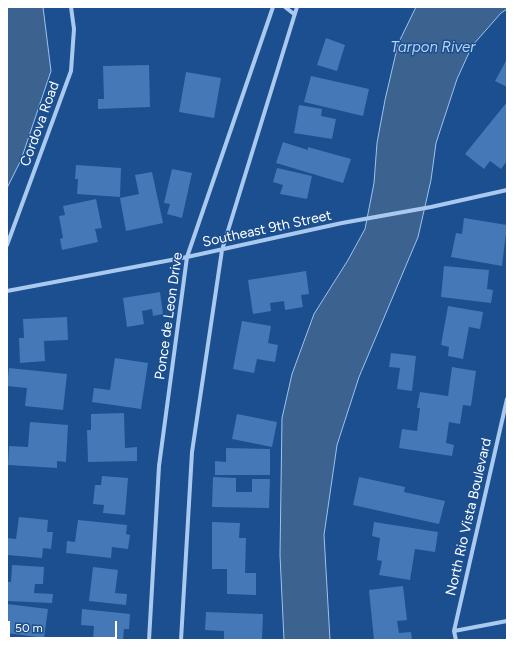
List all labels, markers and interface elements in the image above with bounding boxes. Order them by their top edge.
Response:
water label: Tarpon River [391,39,475,57]
street label: Cordova Road [17,79,63,169]
street label: Southeast 9th Street [201,207,333,251]
street label: Ponce de Leon Drive [152,251,186,381]
street label: North Rio Vista Boulevard [443,436,495,598]
scale bar [10,613,119,639]
text: 50 m [15,621,43,635]

